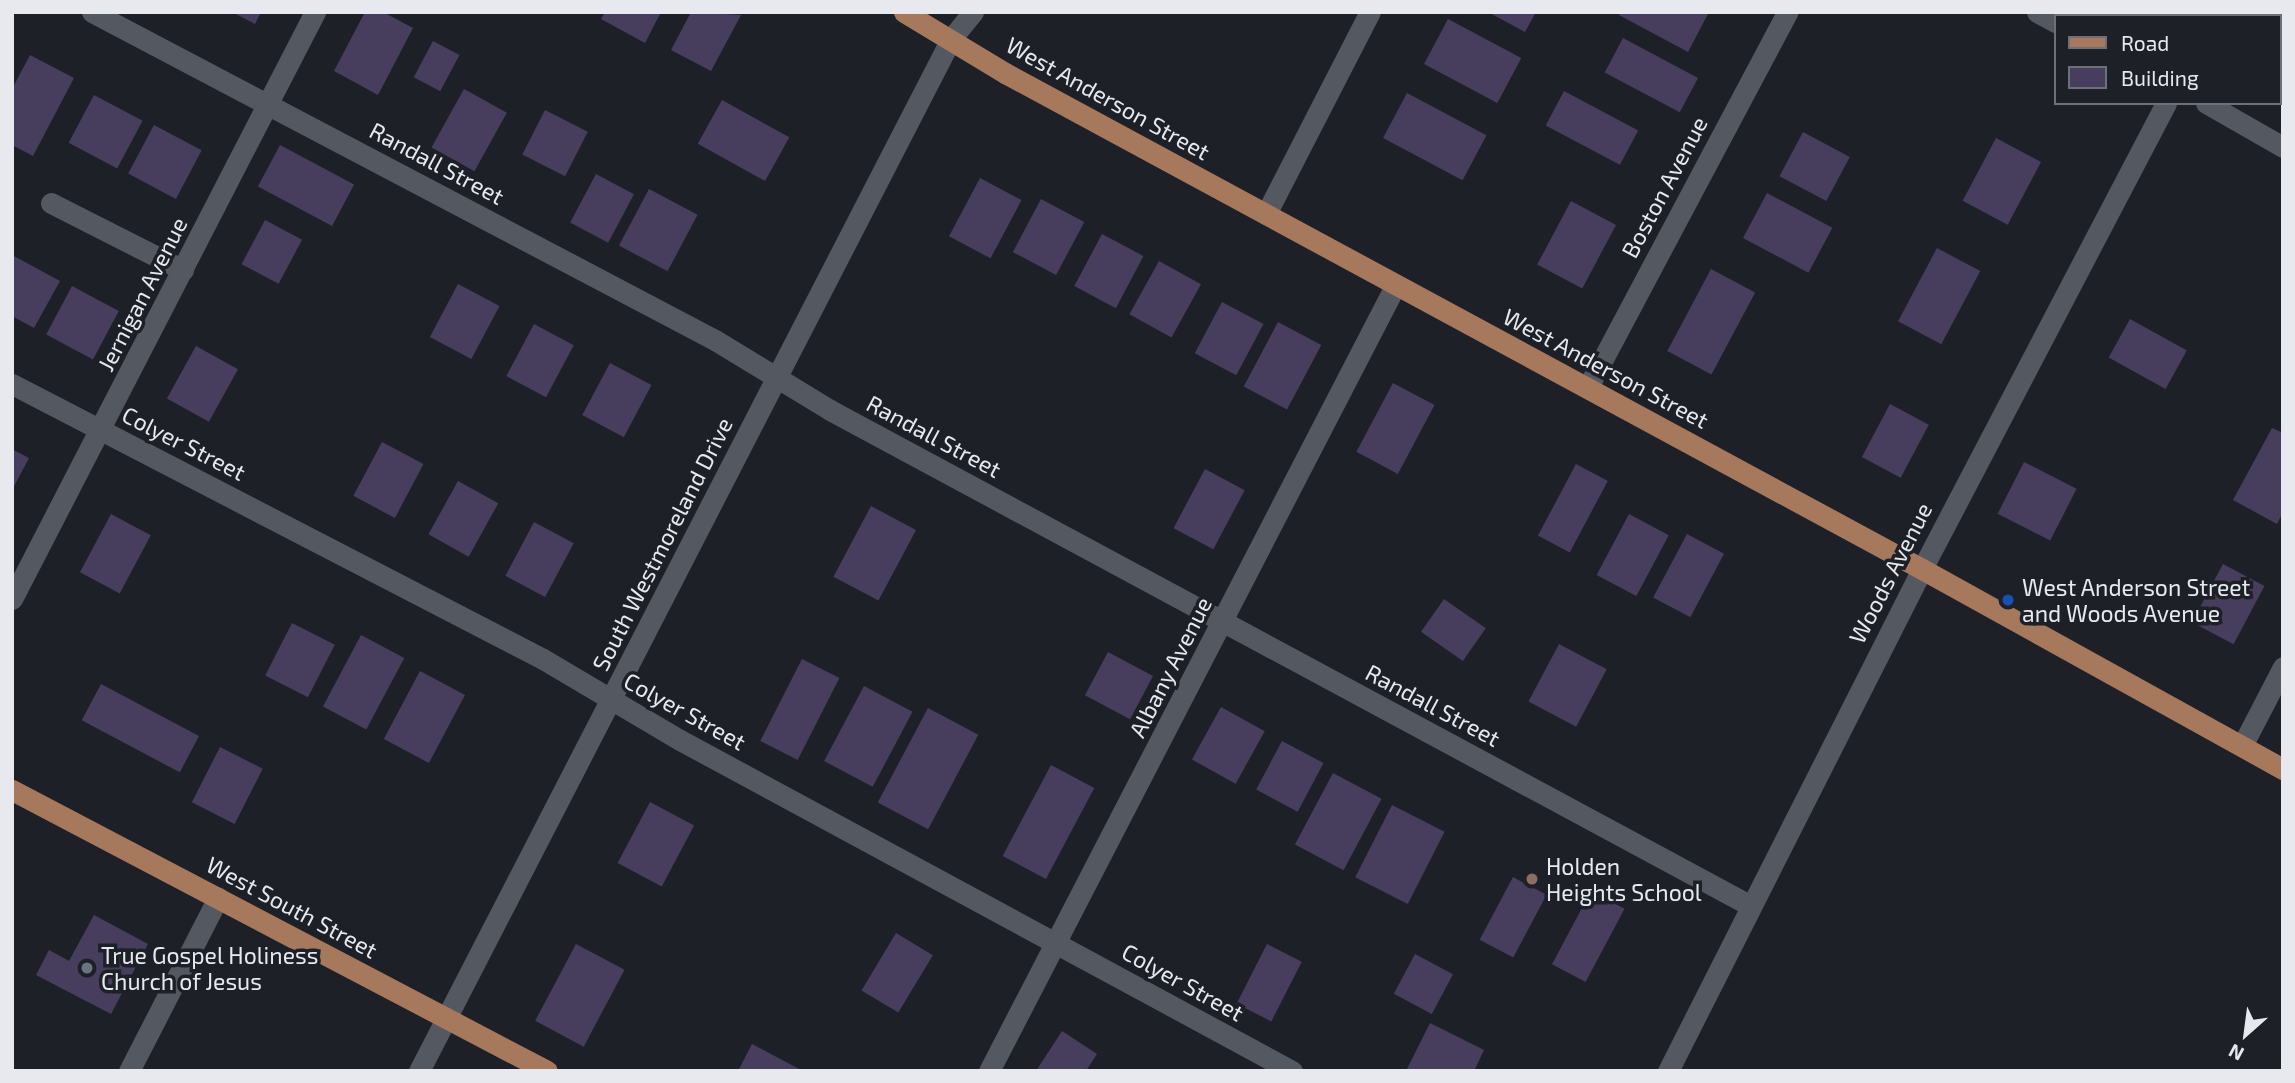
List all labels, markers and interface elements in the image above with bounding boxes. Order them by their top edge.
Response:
legend [2054,14,2281,105]
street label: West Anderson Street [1001,30,1215,166]
text: Road [2121,30,2169,55]
text: Building [2121,65,2199,90]
street label: Boston Avenue [1615,111,1713,263]
street label: Randall Street [365,116,509,210]
street label: Jernigan Avenue [91,212,193,376]
street label: West Anderson Street [1498,302,1714,434]
street label: Randall Street [862,389,1006,483]
street label: Colyer Street [118,400,250,486]
street label: South Westmoreland Drive [586,413,738,675]
street label: Woods Avenue [1843,498,1937,648]
place label: West Anderson Street and Woods Avenue [2022,573,2251,627]
street label: Albany Avenue [1123,592,1217,742]
marker: West Anderson Street and Woods Avenue [2000,592,2016,608]
street label: Randall Street [1361,658,1505,752]
street label: Colyer Street [619,666,751,756]
street label: West South Street [202,850,382,964]
place label: Holden Heights School [1546,852,1702,906]
marker: Holden Heights School [1524,871,1540,887]
street label: Colyer Street [1117,937,1249,1027]
place label: True Gospel Holiness Church of Jesus [101,941,319,995]
marker: True Gospel Holiness Church of Jesus [79,960,95,976]
north arrow [2211,999,2281,1069]
text: N [2224,1040,2247,1066]

